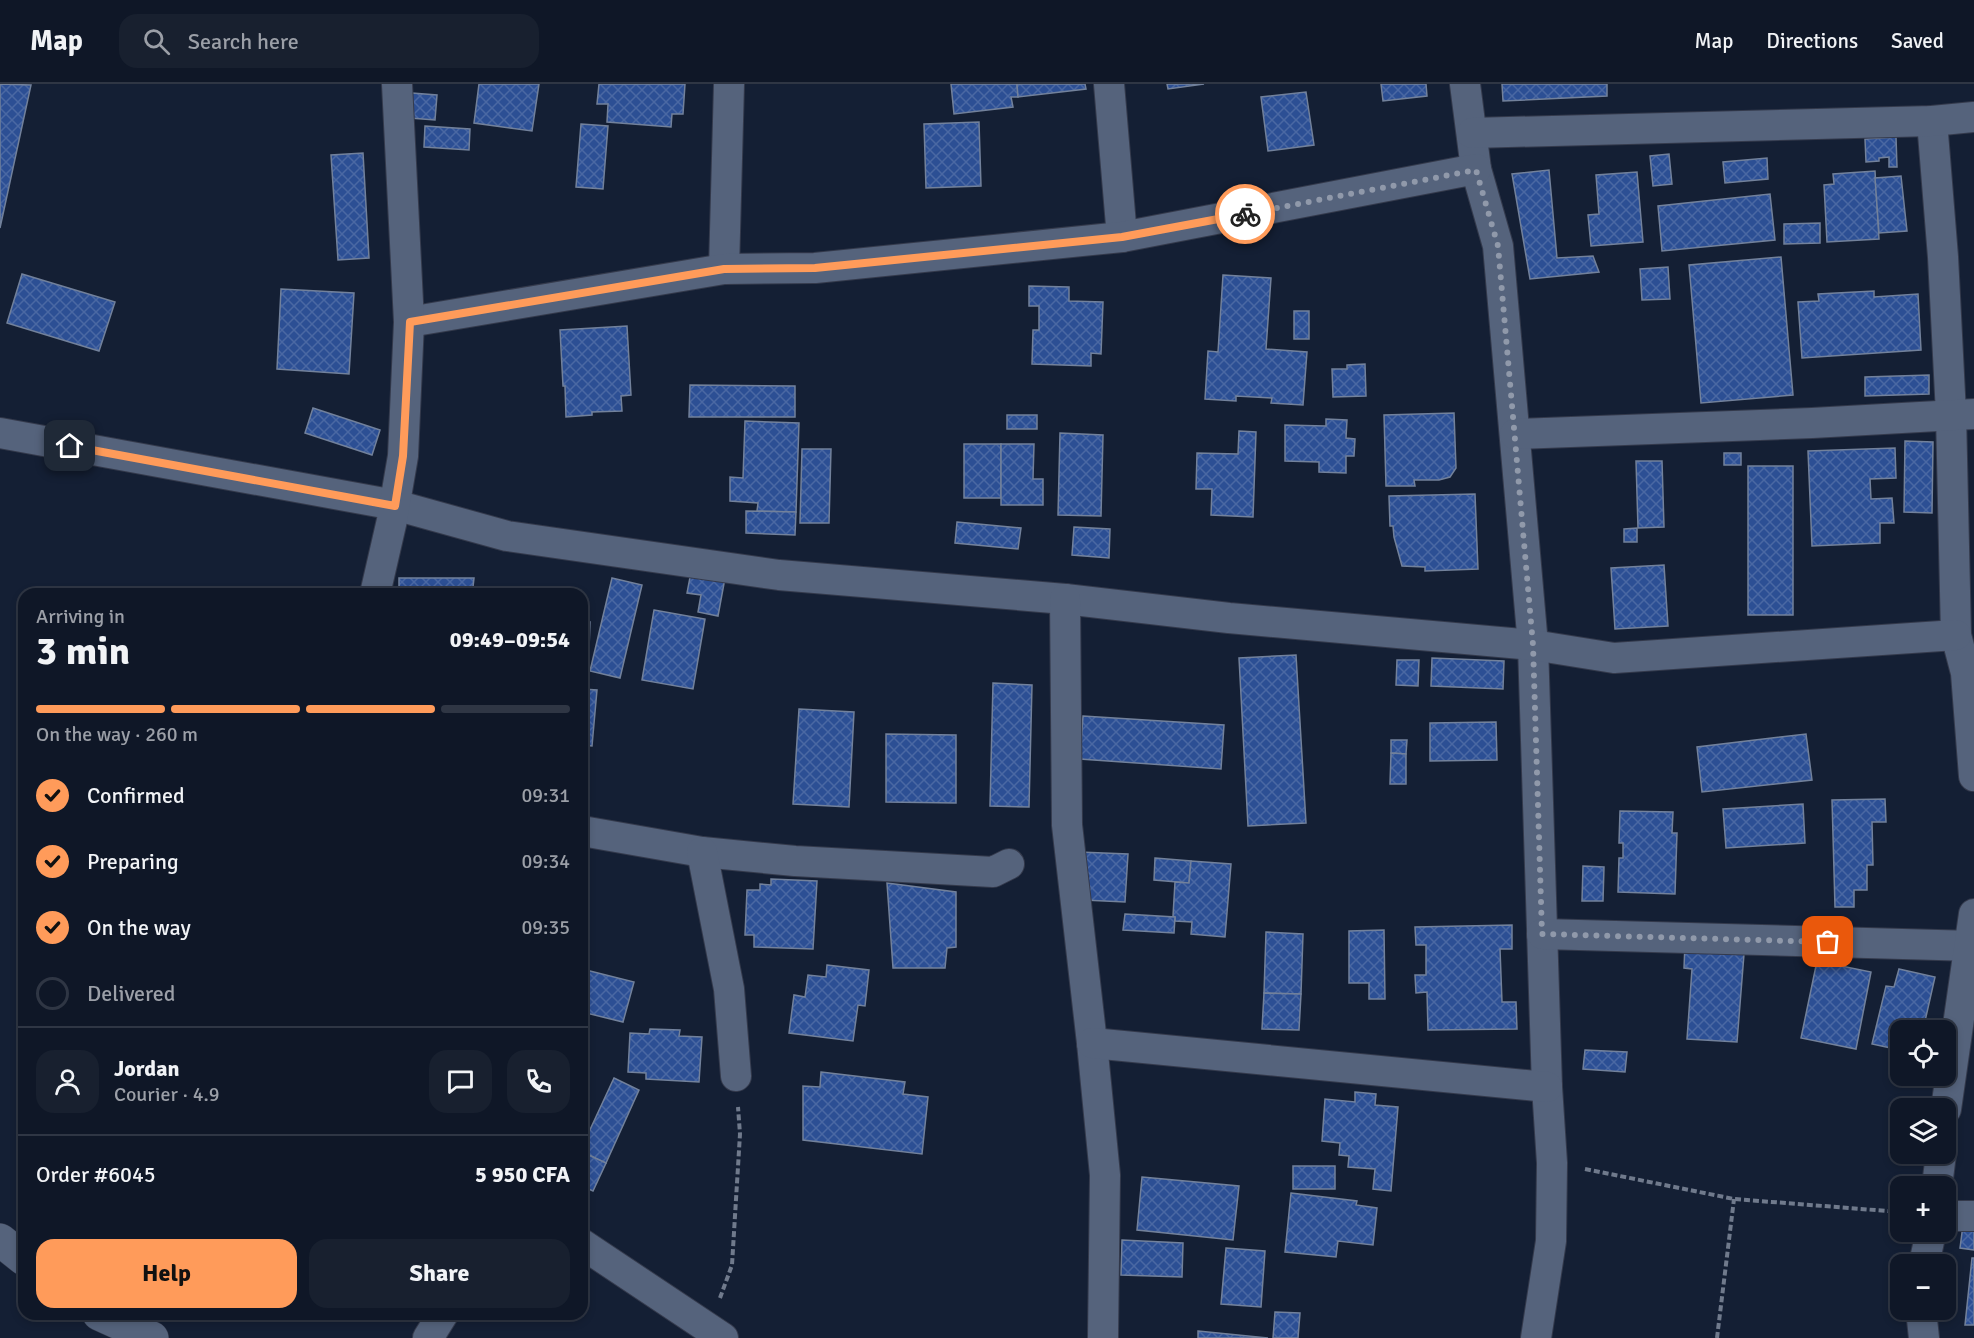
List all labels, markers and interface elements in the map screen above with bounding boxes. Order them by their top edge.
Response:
search box [119,14,539,68]
text: Map [30,24,83,58]
icon: search [140,25,173,58]
text: Search here [188,28,299,55]
text: Map [1695,28,1733,54]
text: Directions [1766,28,1858,54]
text: Saved [1891,28,1944,54]
courier [1215,184,1275,244]
icon: bike [1229,198,1262,231]
pin [44,420,95,471]
icon: home [53,429,86,462]
text: Arriving in [36,604,125,629]
text: 09:49–09:54 [450,626,570,653]
text: 3 min [36,627,130,675]
text: On the way · 260 m [36,722,198,747]
icon: check [36,779,69,812]
text: Confirmed [87,782,185,809]
text: 09:31 [521,783,570,808]
icon: check [36,845,69,878]
text: Preparing [87,848,179,875]
text: 09:34 [521,849,570,874]
icon: check [36,911,69,944]
text: On the way [87,914,191,941]
text: 09:35 [521,915,570,940]
pin [1802,916,1853,967]
icon: bag [1811,925,1844,958]
text: Delivered [87,980,175,1007]
map controls [1890,1020,1956,1320]
button: locate [1890,1020,1956,1086]
button: person [36,1050,99,1113]
button: chat [429,1050,492,1113]
button: phone [507,1050,570,1113]
text: Jordan [114,1055,180,1082]
text: Courier · 4.9 [114,1082,220,1107]
button: layers [1890,1098,1956,1164]
text: Order #6045 [36,1161,156,1188]
text: 5 950 CFA [475,1161,570,1188]
button: + [1890,1176,1956,1242]
button: Help [36,1239,297,1308]
button: Share [309,1239,570,1308]
button: − [1890,1254,1956,1320]

